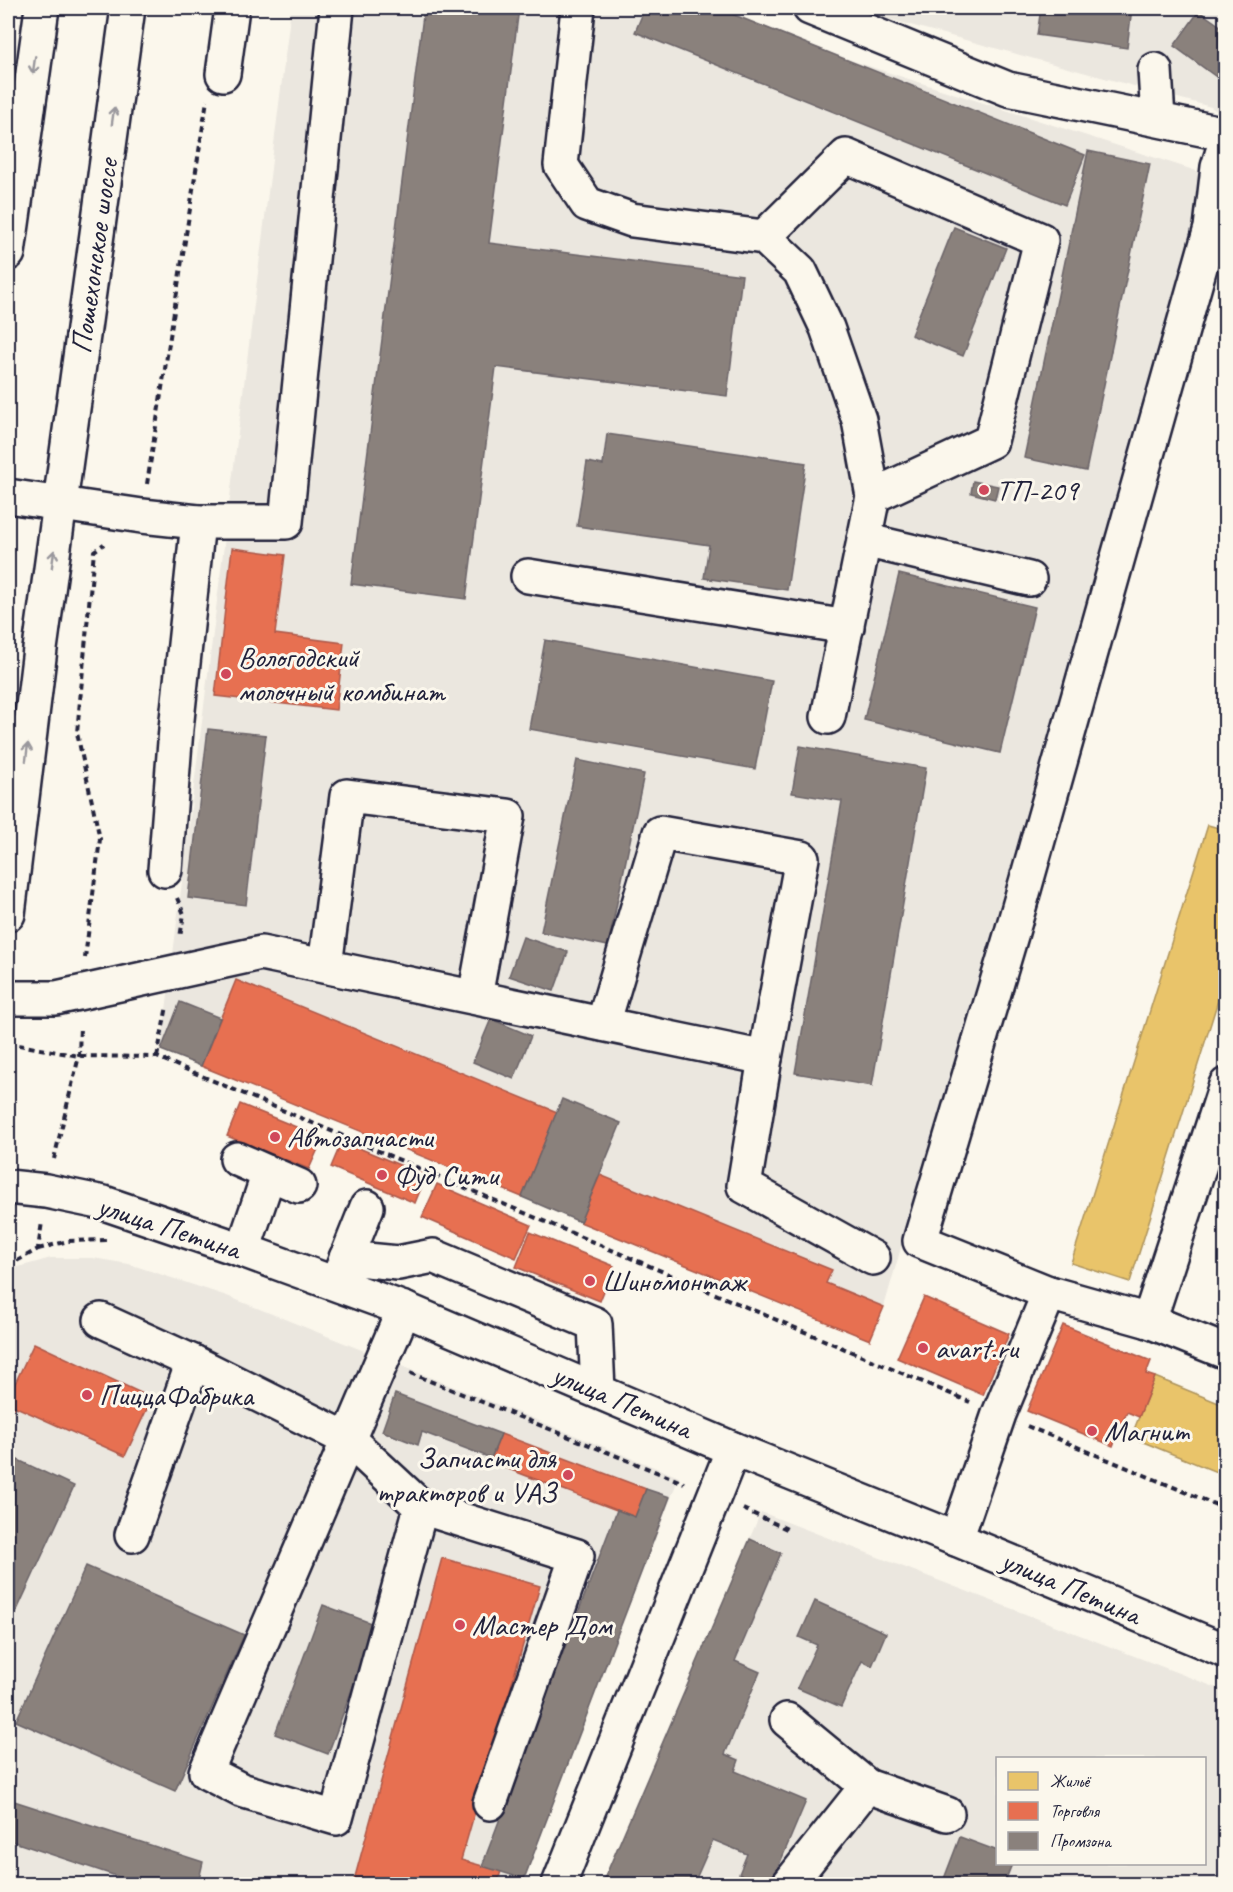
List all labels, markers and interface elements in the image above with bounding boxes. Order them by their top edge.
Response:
one-way arrow [28,55,39,75]
one-way arrow [108,106,119,126]
street label: Пошехонское шоссе [62,154,127,356]
place label: ТП-209 [996,471,1081,509]
marker: ТП-209 [977,483,991,497]
one-way arrow [47,549,58,569]
place label: Вологодский молочный комбинат [238,638,446,710]
marker: Вологодский молочный комбинат [219,667,233,681]
one-way arrow [22,743,33,762]
place label: Автозапчасти [287,1118,435,1156]
marker: Автозапчасти [268,1130,282,1144]
place label: Фуд Сити [394,1156,500,1194]
marker: Фуд Сити [375,1168,389,1182]
street label: улица Петина [91,1186,248,1269]
place label: Шиномонтаж [602,1262,748,1300]
marker: Шиномонтаж [583,1274,597,1288]
place label: avart.ru [935,1329,1020,1367]
marker: avart.ru [916,1341,930,1355]
street label: улица Петина [545,1354,700,1448]
place label: ПиццаФабрика [99,1376,255,1414]
marker: ПиццаФабрика [80,1388,94,1402]
place label: Магнит [1104,1412,1190,1450]
marker: Магнит [1085,1424,1099,1438]
place label: Запчасти для тракторов и УАЗ [377,1439,559,1511]
marker: Запчасти для тракторов и УАЗ [561,1468,575,1482]
street label: улица Петина [994,1540,1149,1634]
place label: Мастер Дом [472,1606,613,1644]
marker: Мастер Дом [453,1618,467,1632]
legend [996,1757,1206,1865]
text: Жильё [1050,1770,1092,1792]
text: Торговля [1050,1800,1101,1822]
text: Промзона [1050,1830,1112,1852]

